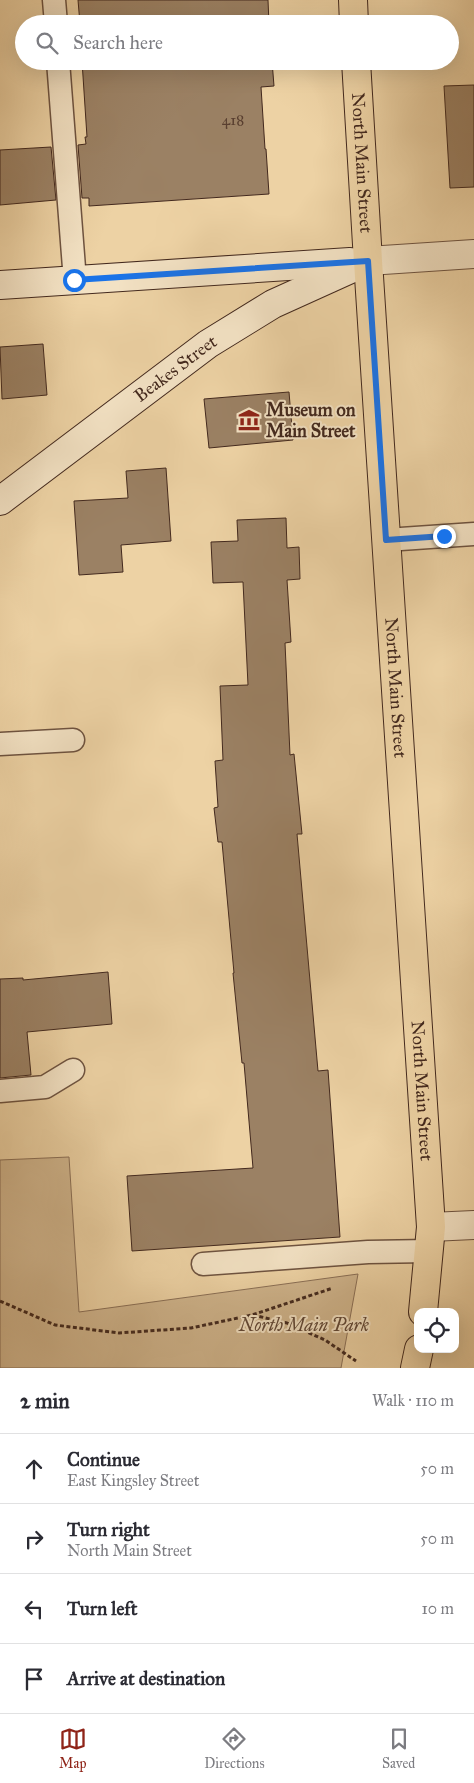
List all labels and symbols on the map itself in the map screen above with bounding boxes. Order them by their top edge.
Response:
street label: North Main Street [347,92,377,234]
house number: 418 [222,111,244,129]
route start [63,269,86,292]
street label: Beakes Street [130,330,221,407]
place label: Museum on Main Street [266,399,356,442]
museum icon: Museum on Main Street [236,407,262,433]
route end [433,525,456,548]
street label: North Main Street [380,617,411,759]
street label: North Main Street [407,1020,438,1162]
park label: North Main Park [238,1314,369,1336]

